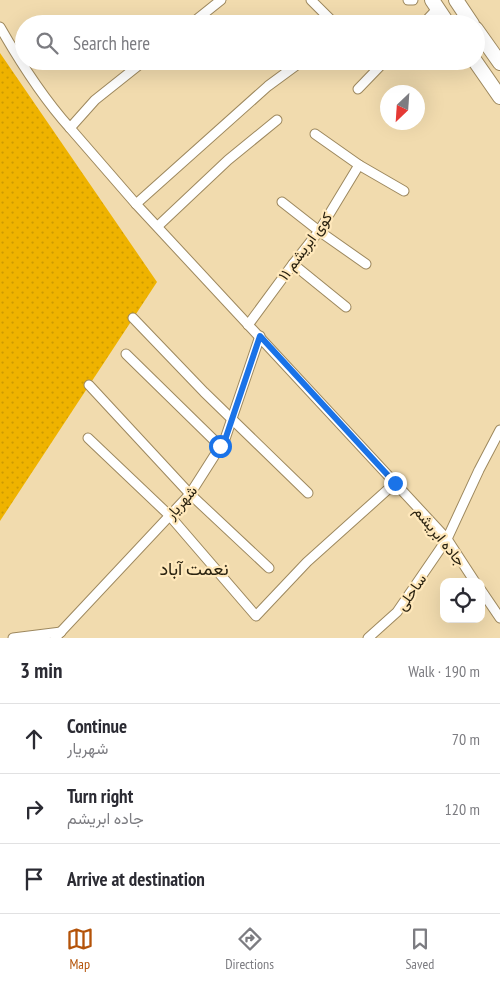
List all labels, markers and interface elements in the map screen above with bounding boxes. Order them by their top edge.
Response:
search box [15,15,485,70]
icon: search [33,29,61,57]
text: Search here [73,31,150,55]
north arrow [380,85,425,130]
street label: کوی ابریشم ۱۱ [274,208,337,284]
route start [209,435,232,458]
route end [384,472,407,495]
street label: شهریار [160,481,201,524]
street label: جاده ابریشم [409,502,470,571]
district label: نعمت آباد [159,557,229,580]
street label: ساحلی [392,570,431,615]
map controls [440,578,485,623]
button: locate [440,578,485,623]
text: 3 min [20,657,62,684]
text: Walk · 190 m [408,661,480,681]
text: Continue [67,714,127,738]
icon: ahead [20,725,48,753]
text: 70 m [452,729,480,749]
text: شهریار [67,738,108,758]
text: Turn right [67,784,133,808]
icon: right [20,795,48,823]
text: 120 m [445,799,480,819]
text: جاده ابریشم [67,808,144,828]
icon: arrive [20,865,48,893]
text: Arrive at destination [67,867,205,891]
tab: Map [66,925,94,973]
tab: Directions [225,925,274,973]
tab: Saved [405,925,434,973]

